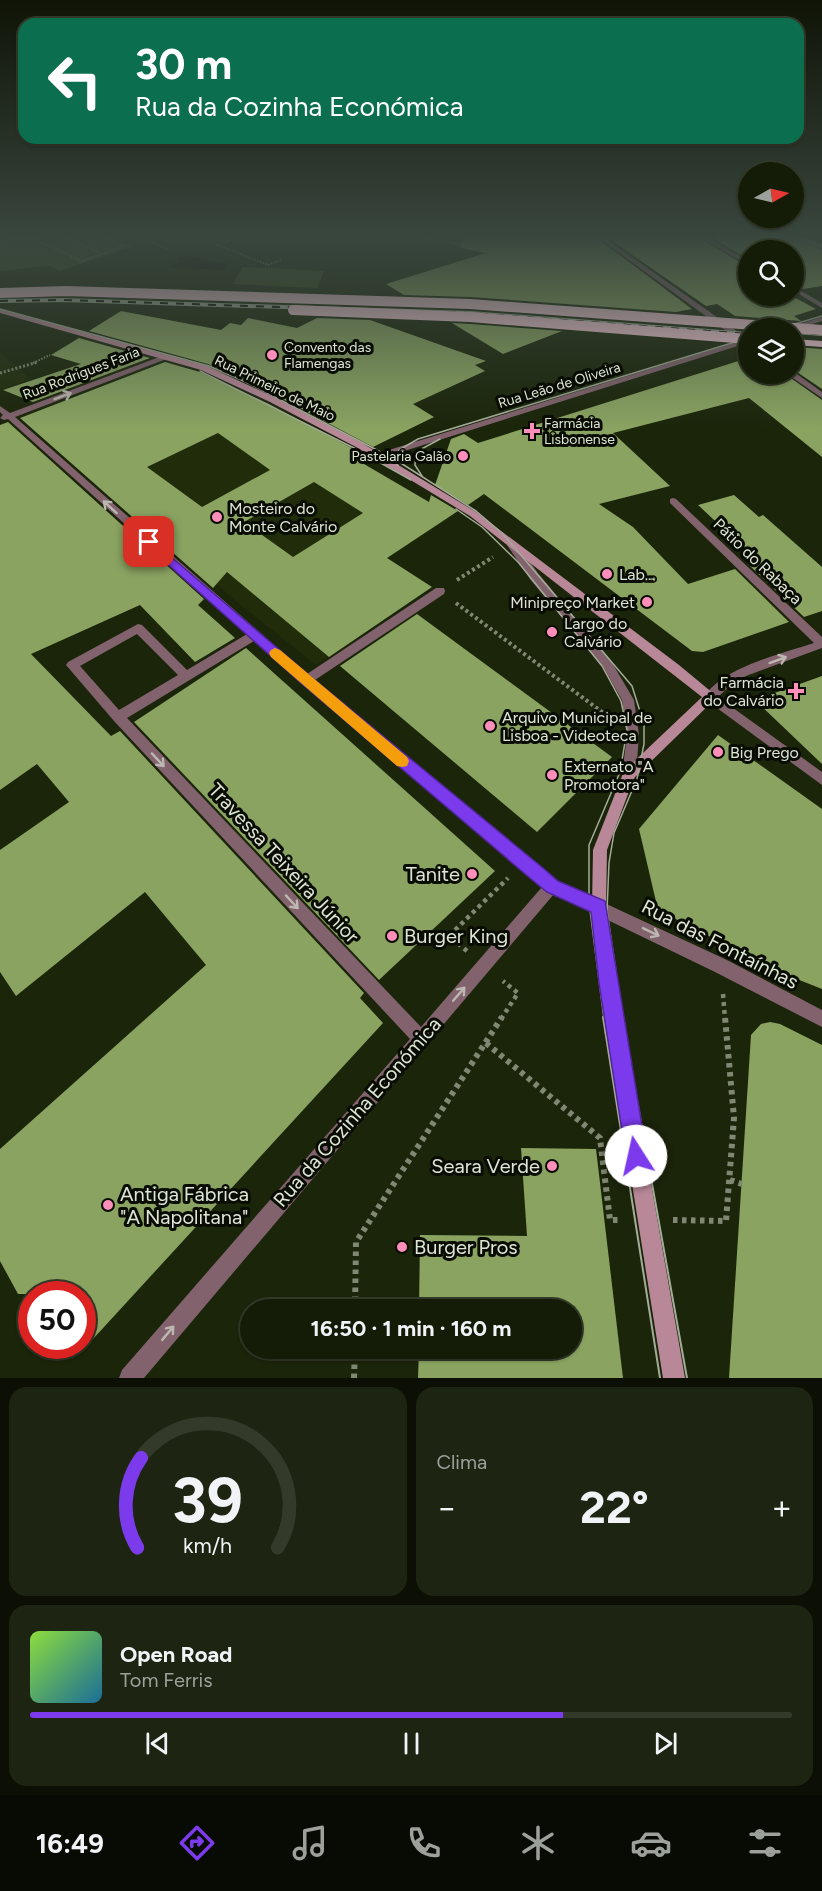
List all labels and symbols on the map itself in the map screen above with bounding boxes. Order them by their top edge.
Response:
north arrow [738,162,804,228]
place label: Convento das Flamengas [284,339,371,372]
street label: Rua Rodrigues Faria [20,343,142,404]
marker: Convento das Flamengas [265,348,279,362]
street label: Rua Primeiro de Maio [212,352,338,425]
street label: Rua Leão de Oliveira [496,359,622,412]
one-way arrow [53,390,72,401]
place label: Farmácia Lisbonense [544,415,615,448]
marker: Farmácia Lisbonense [525,424,539,438]
place label: Pastelaria Galão [352,448,451,465]
marker: Pastelaria Galão [456,449,470,463]
place label: Mosteiro do Monte Calvário [229,499,337,536]
one-way arrow [102,500,117,514]
marker: Mosteiro do Monte Calvário [210,510,224,524]
street label: Pátio do Rabaça [710,514,806,608]
pin [123,516,174,567]
place label: Lab... [619,565,655,584]
marker: Lab... [600,567,614,581]
place label: Minipreço Market [510,593,635,612]
marker: Minipreço Market [640,595,654,609]
place label: Largo do Calvário [564,614,627,651]
marker: Largo do Calvário [545,625,559,639]
one-way arrow [768,653,787,664]
place label: Farmácia do Calvário [703,673,784,710]
marker: Farmácia do Calvário [789,684,803,698]
place label: Arquivo Municipal de Lisboa - Videoteca [502,708,652,745]
marker: Arquivo Municipal de Lisboa - Videoteca [483,719,497,733]
place label: Big Prego [730,743,799,762]
marker: Big Prego [711,745,725,759]
one-way arrow [151,752,165,767]
place label: Externato "A Promotora" [564,757,654,794]
marker: Externato "A Promotora" [545,768,559,782]
street label: Travessa Teixeira Júnior [204,778,364,948]
place label: Tanite [406,862,460,886]
marker: Tanite [465,867,479,881]
one-way arrow [285,894,299,909]
street label: Rua das Fontaínhas [638,894,802,994]
place label: Burger King [404,924,508,948]
one-way arrow [642,927,660,939]
marker: Burger King [385,929,399,943]
one-way arrow [452,986,465,1002]
street label: Rua da Cozinha Económica [268,1012,446,1212]
position arrow [604,1124,668,1188]
place label: Seara Verde [431,1154,540,1178]
marker: Seara Verde [545,1159,559,1173]
place label: Antiga Fábrica "A Napolitana" [120,1182,249,1229]
marker: Antiga Fábrica "A Napolitana" [101,1198,115,1212]
place label: Burger Pros [414,1235,518,1259]
marker: Burger Pros [395,1240,409,1254]
speed limit sign: 50 [18,1281,96,1359]
one-way arrow [161,1326,175,1341]

